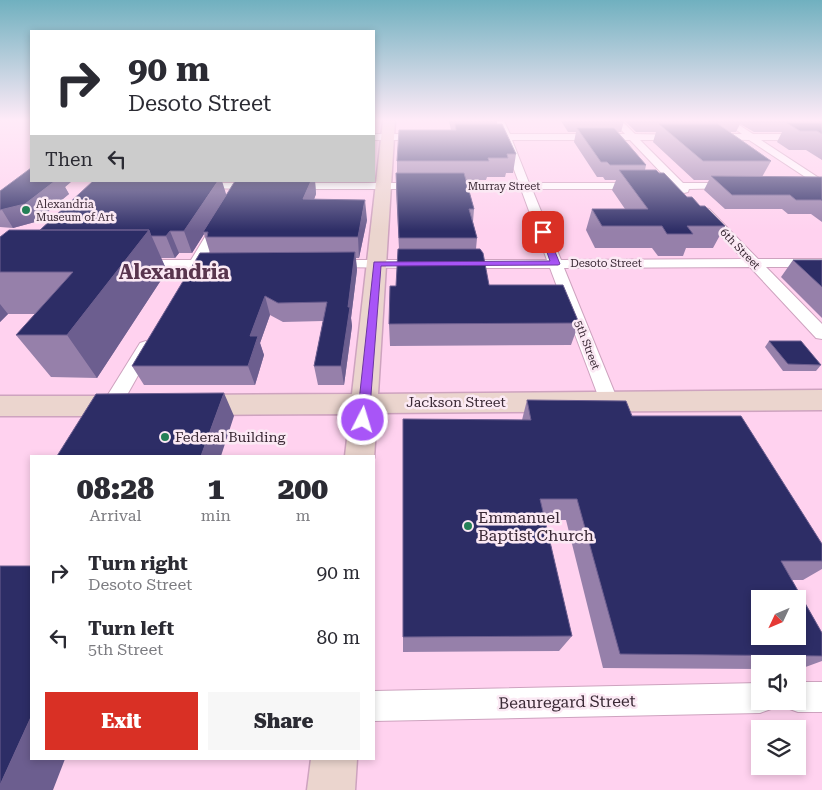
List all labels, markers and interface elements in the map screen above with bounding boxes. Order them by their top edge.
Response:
text: 90 m [128,49,210,90]
icon: right [45,50,110,115]
text: Desoto Street [128,91,271,116]
icon: left [103,145,131,173]
text: Then [45,148,93,171]
street label: Murray Street [468,180,540,193]
place label: Alexandria Museum of Art [36,198,114,224]
marker: Alexandria Museum of Art [20,204,32,216]
pin [522,211,564,253]
icon: arrive [529,218,557,246]
street label: 6th Street [717,226,763,272]
street label: Desoto Street [570,257,642,270]
district label: Alexandria [119,260,229,284]
street label: 5th Street [572,319,602,371]
position arrow [336,393,388,445]
street label: Jackson Street [406,394,506,410]
place label: Federal Building [175,429,285,445]
marker: Federal Building [159,431,171,443]
text: 08:28 [77,471,154,506]
text: 1 [207,471,224,506]
text: 200 [278,471,328,506]
text: Arrival [89,506,141,525]
text: min [201,506,231,525]
text: m [296,506,310,525]
place label: Emmanuel Baptist Church [478,508,594,545]
marker: Emmanuel Baptist Church [462,520,474,532]
text: Turn right [88,552,188,575]
icon: right [45,559,73,587]
text: 90 m [317,561,360,584]
text: Desoto Street [88,575,192,594]
north arrow [751,590,806,645]
map controls [751,590,806,775]
text: Turn left [88,617,174,640]
icon: left [45,624,73,652]
text: 80 m [317,626,360,649]
text: 5th Street [88,640,163,659]
button: sound [751,655,806,710]
street label: Beauregard Street [498,691,636,713]
button: Exit [45,692,198,750]
button: Share [208,692,360,750]
button: layers [751,720,806,775]

